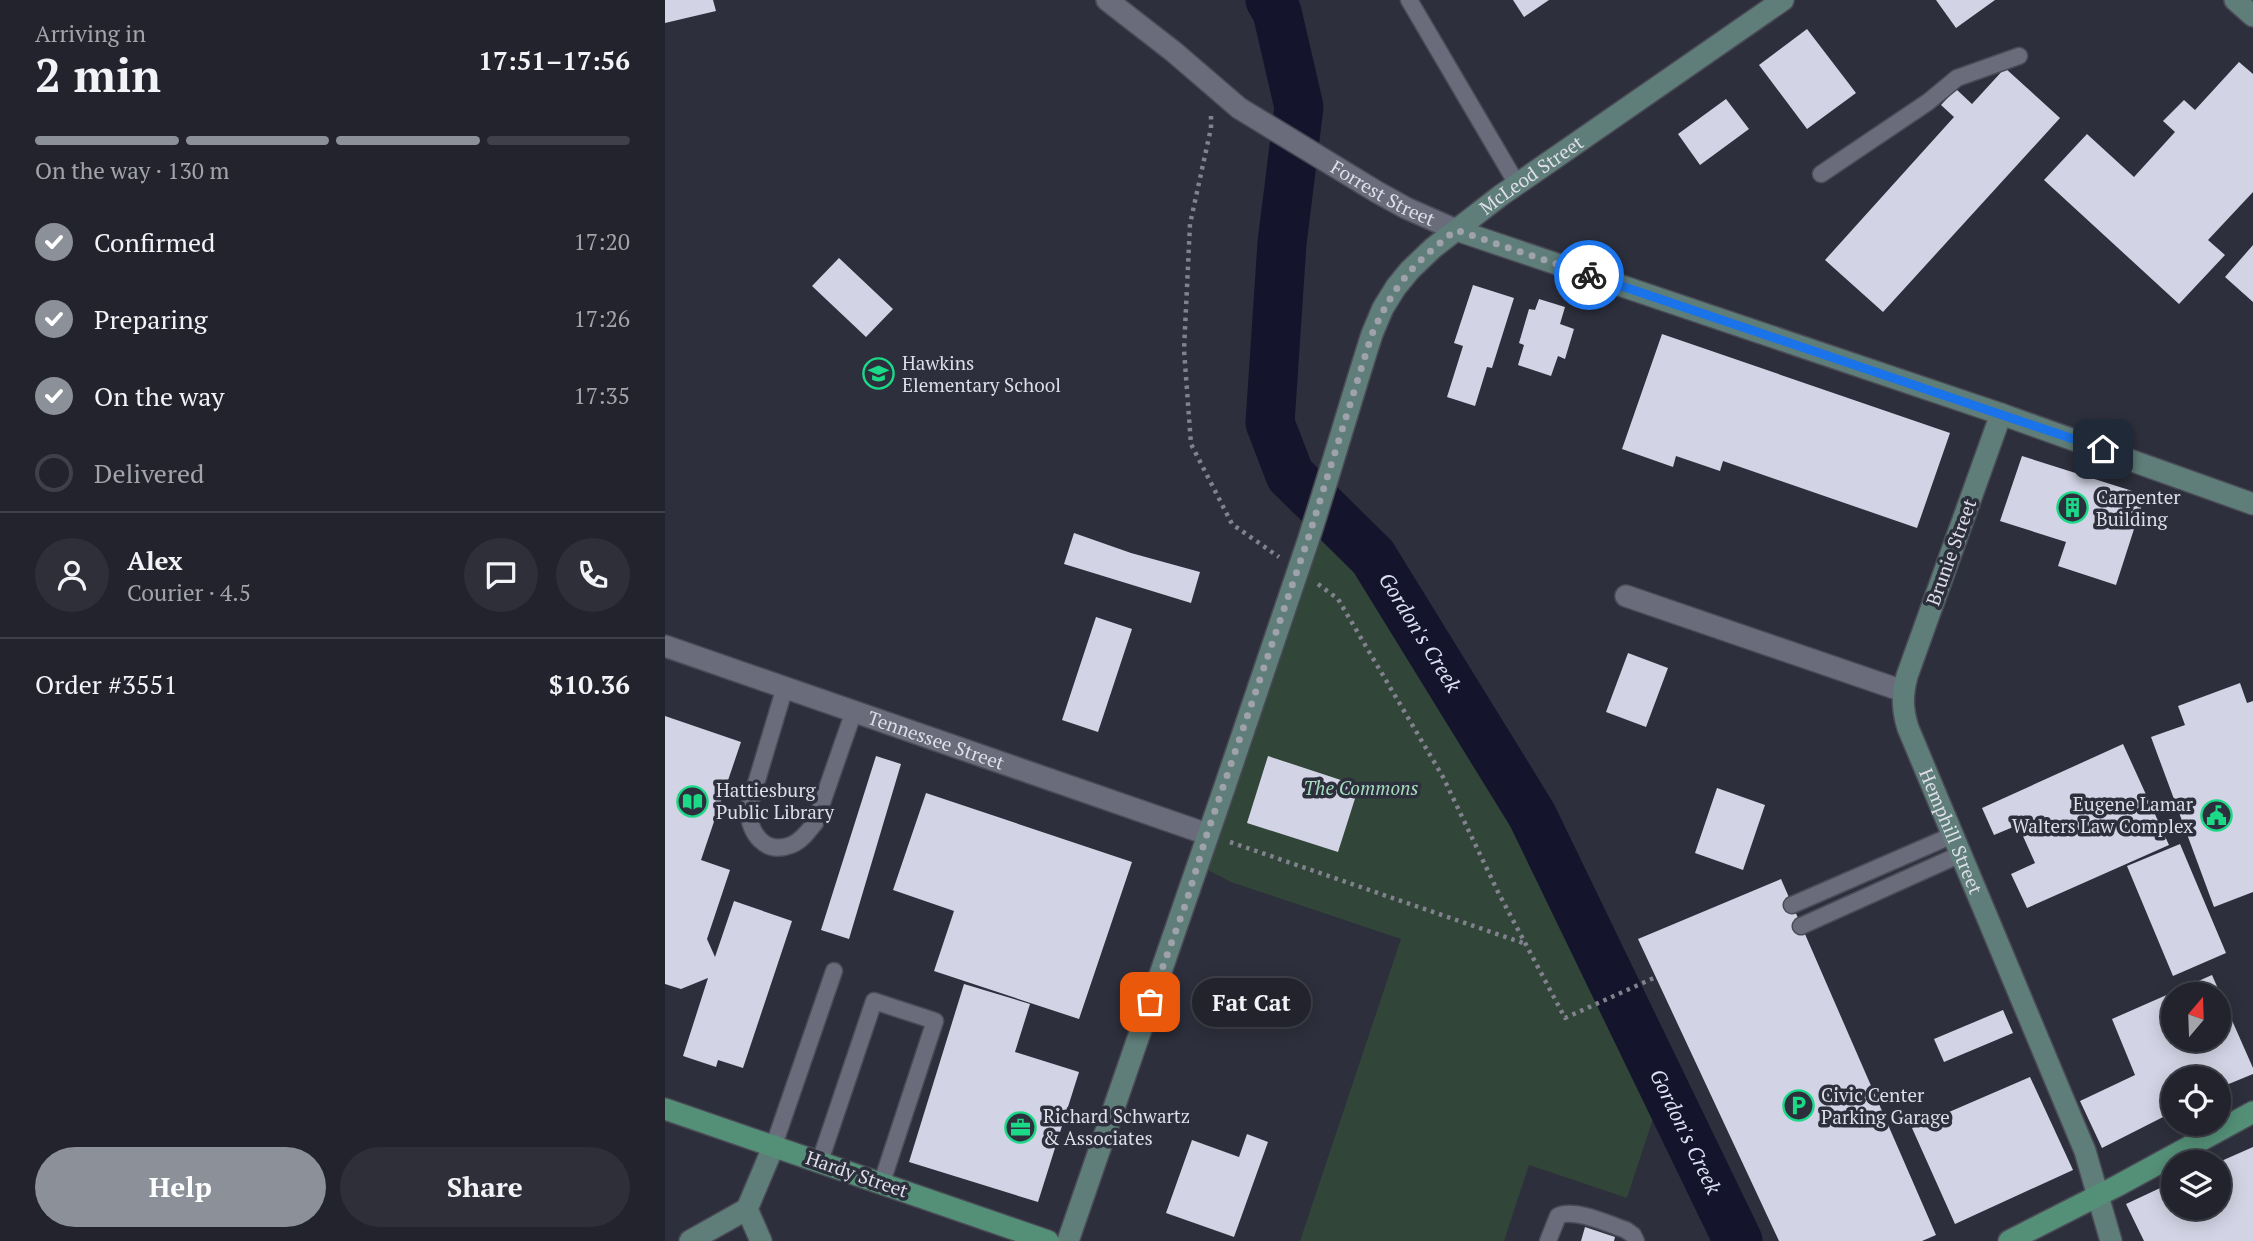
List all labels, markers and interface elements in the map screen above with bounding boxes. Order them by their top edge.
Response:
text: Arriving in [35,18,146,49]
text: 17:51–17:56 [478,43,630,77]
text: 2 min [35,44,161,105]
street label: McLeod Street [1474,129,1588,220]
street label: Forrest Street [1326,154,1439,231]
text: On the way · 130 m [35,155,229,186]
icon: check [35,223,73,261]
text: Confirmed [94,225,215,259]
text: 17:20 [573,226,630,257]
courier [1554,240,1624,310]
icon: bike [1570,256,1608,294]
icon: check [35,300,73,338]
text: Preparing [94,302,207,336]
text: 17:26 [573,303,630,334]
place label: Hawkins Elementary School [902,350,1061,397]
school or university icon: Hawkins Elementary School [862,357,896,391]
icon: check [35,377,73,415]
text: On the way [94,379,225,413]
text: 17:35 [573,380,630,411]
pin [2073,419,2133,479]
icon: home [2084,430,2122,468]
text: Delivered [94,456,204,490]
place label: Carpenter Building [2096,484,2181,531]
building icon: Carpenter Building [2056,491,2090,525]
street label: Brunie Street [1920,495,1981,609]
button: person [35,538,109,612]
button: chat [464,538,538,612]
button: phone [556,538,630,612]
text: Alex [127,543,183,577]
water label: Gordon's Creek [1373,567,1468,698]
text: Courier · 4.5 [127,577,251,608]
text: Order #3551 [35,667,177,701]
text: $10.36 [549,667,630,701]
street label: Tennessee Street [865,704,1008,775]
street label: Hemphill Street [1914,764,1989,898]
park label: The Commons [1303,775,1419,800]
place label: Hattiesburg Public Library [716,777,834,824]
library icon: Hattiesburg Public Library [676,784,710,818]
place label: Eugene Lamar Walters Law Complex [2012,791,2194,838]
public building icon: Eugene Lamar Walters Law Complex [2199,798,2233,832]
pin [1120,972,1180,1032]
callout: Fat Cat [1192,978,1311,1026]
north arrow [2161,982,2231,1052]
map controls [2161,982,2231,1220]
icon: bag [1131,983,1169,1021]
text: Fat Cat [1212,987,1291,1018]
water label: Gordon's Creek [1644,1064,1729,1199]
button: locate [2161,1066,2231,1136]
place label: Civic Center Parking Garage [1821,1082,1950,1129]
parking icon: Civic Center Parking Garage [1781,1089,1815,1123]
place label: Richard Schwartz & Associates [1043,1103,1190,1150]
office icon: Richard Schwartz & Associates [1003,1110,1037,1144]
street label: Hardy Street [803,1144,911,1203]
button: Help [35,1147,326,1227]
button: Share [340,1147,630,1227]
button: layers [2161,1150,2231,1220]

